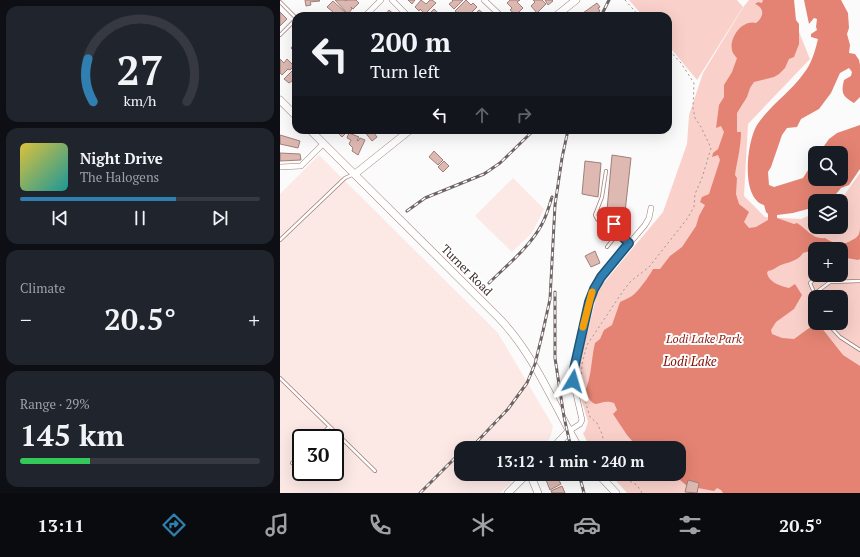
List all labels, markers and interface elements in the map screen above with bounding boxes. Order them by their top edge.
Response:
text: 200 m [370,23,451,60]
icon: left [304,28,356,80]
text: 27 [116,42,164,97]
text: Turn left [370,59,440,83]
text: km/h [124,90,157,109]
icon: left [429,104,451,126]
icon: ahead [471,104,493,126]
icon: right [513,104,535,126]
map controls [808,146,848,330]
button: search [808,146,848,186]
text: Night Drive [80,148,163,168]
text: The Halogens [80,168,159,186]
button: layers [808,194,848,234]
icon: previous [49,207,71,229]
icon: pause [129,207,151,229]
icon: next [209,207,231,229]
pin [597,207,631,241]
icon: arrive [603,213,625,235]
street label: Turner Road [438,241,496,299]
button: + [808,242,848,282]
text: Climate [20,279,65,297]
button: − [808,290,848,330]
text: 20.5° [104,299,176,339]
text: − [20,305,32,334]
text: + [248,305,260,334]
park label: Lodi Lake Park [665,331,742,346]
water label: Lodi Lake [662,352,717,370]
position arrow [552,360,594,402]
text: Range · 29% [20,395,90,413]
text: 145 km [20,415,124,455]
speed limit sign: 30 [292,429,344,481]
text: 13:12 · 1 min · 240 m [496,451,644,471]
icon: directions [160,511,188,539]
icon: music [263,511,291,539]
icon: phone [366,511,394,539]
icon: climate [469,511,497,539]
icon: car [573,511,601,539]
icon: filters [676,511,704,539]
text: 13:11 [38,513,84,537]
text: 20.5° [779,513,822,537]

